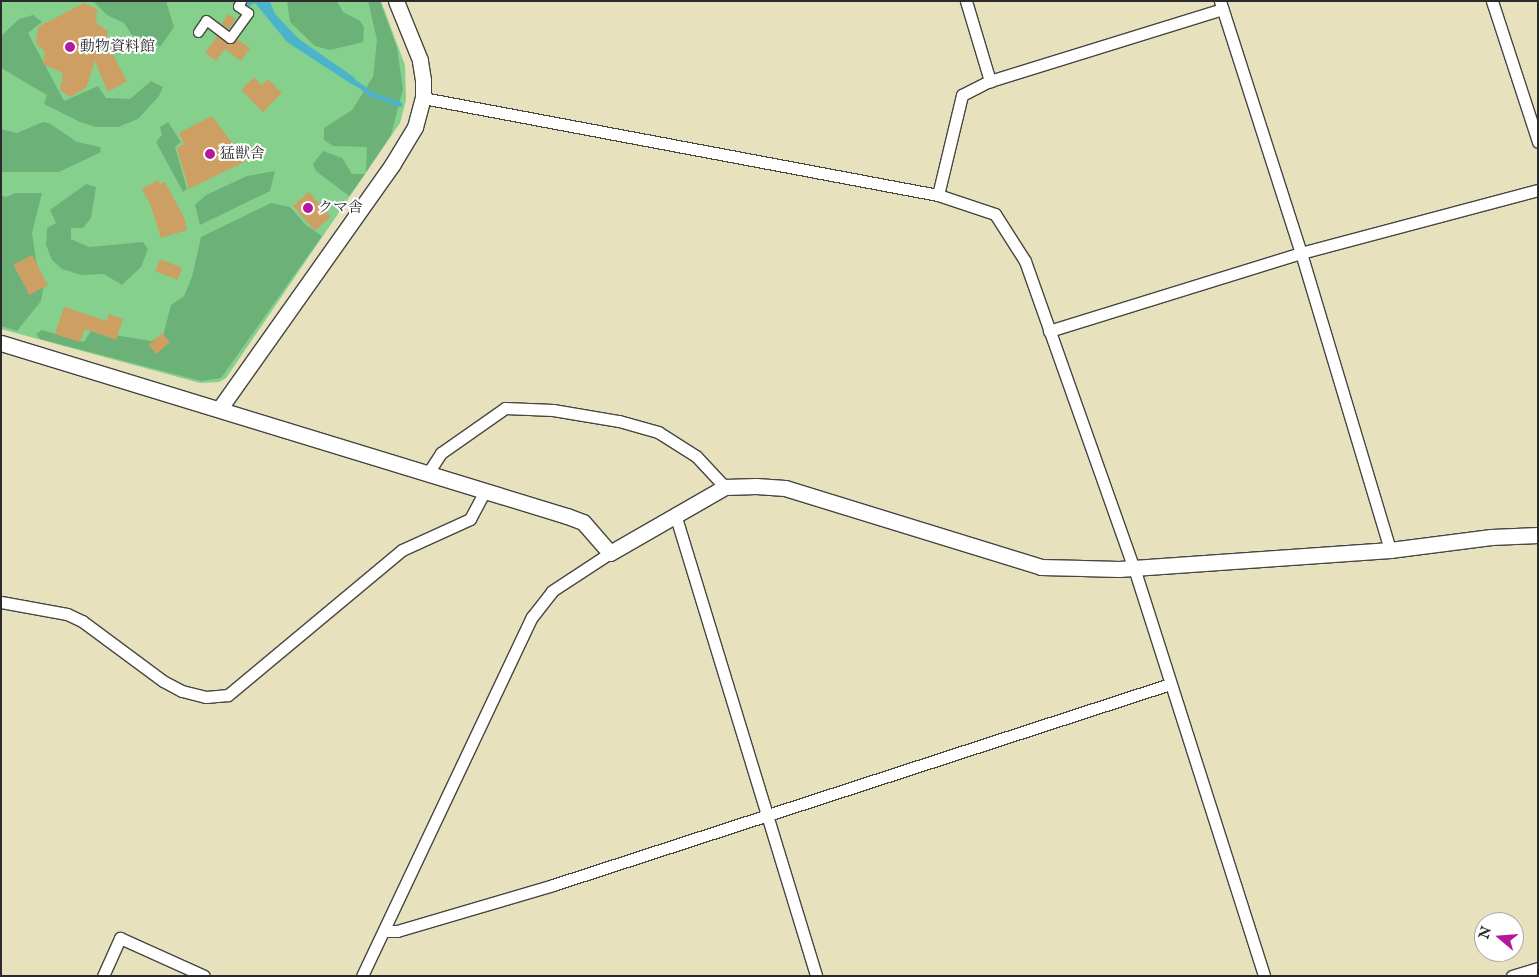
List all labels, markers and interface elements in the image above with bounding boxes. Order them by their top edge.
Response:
place label: 動物資料館 [80,38,155,56]
marker: 動物資料館 [64,41,76,53]
place label: 猛獣舎 [220,145,265,163]
marker: 猛獣舎 [204,148,216,160]
place label: クマ舎 [318,199,363,217]
marker: クマ舎 [302,202,314,214]
north arrow [1474,912,1524,962]
text: N [1475,924,1496,941]

